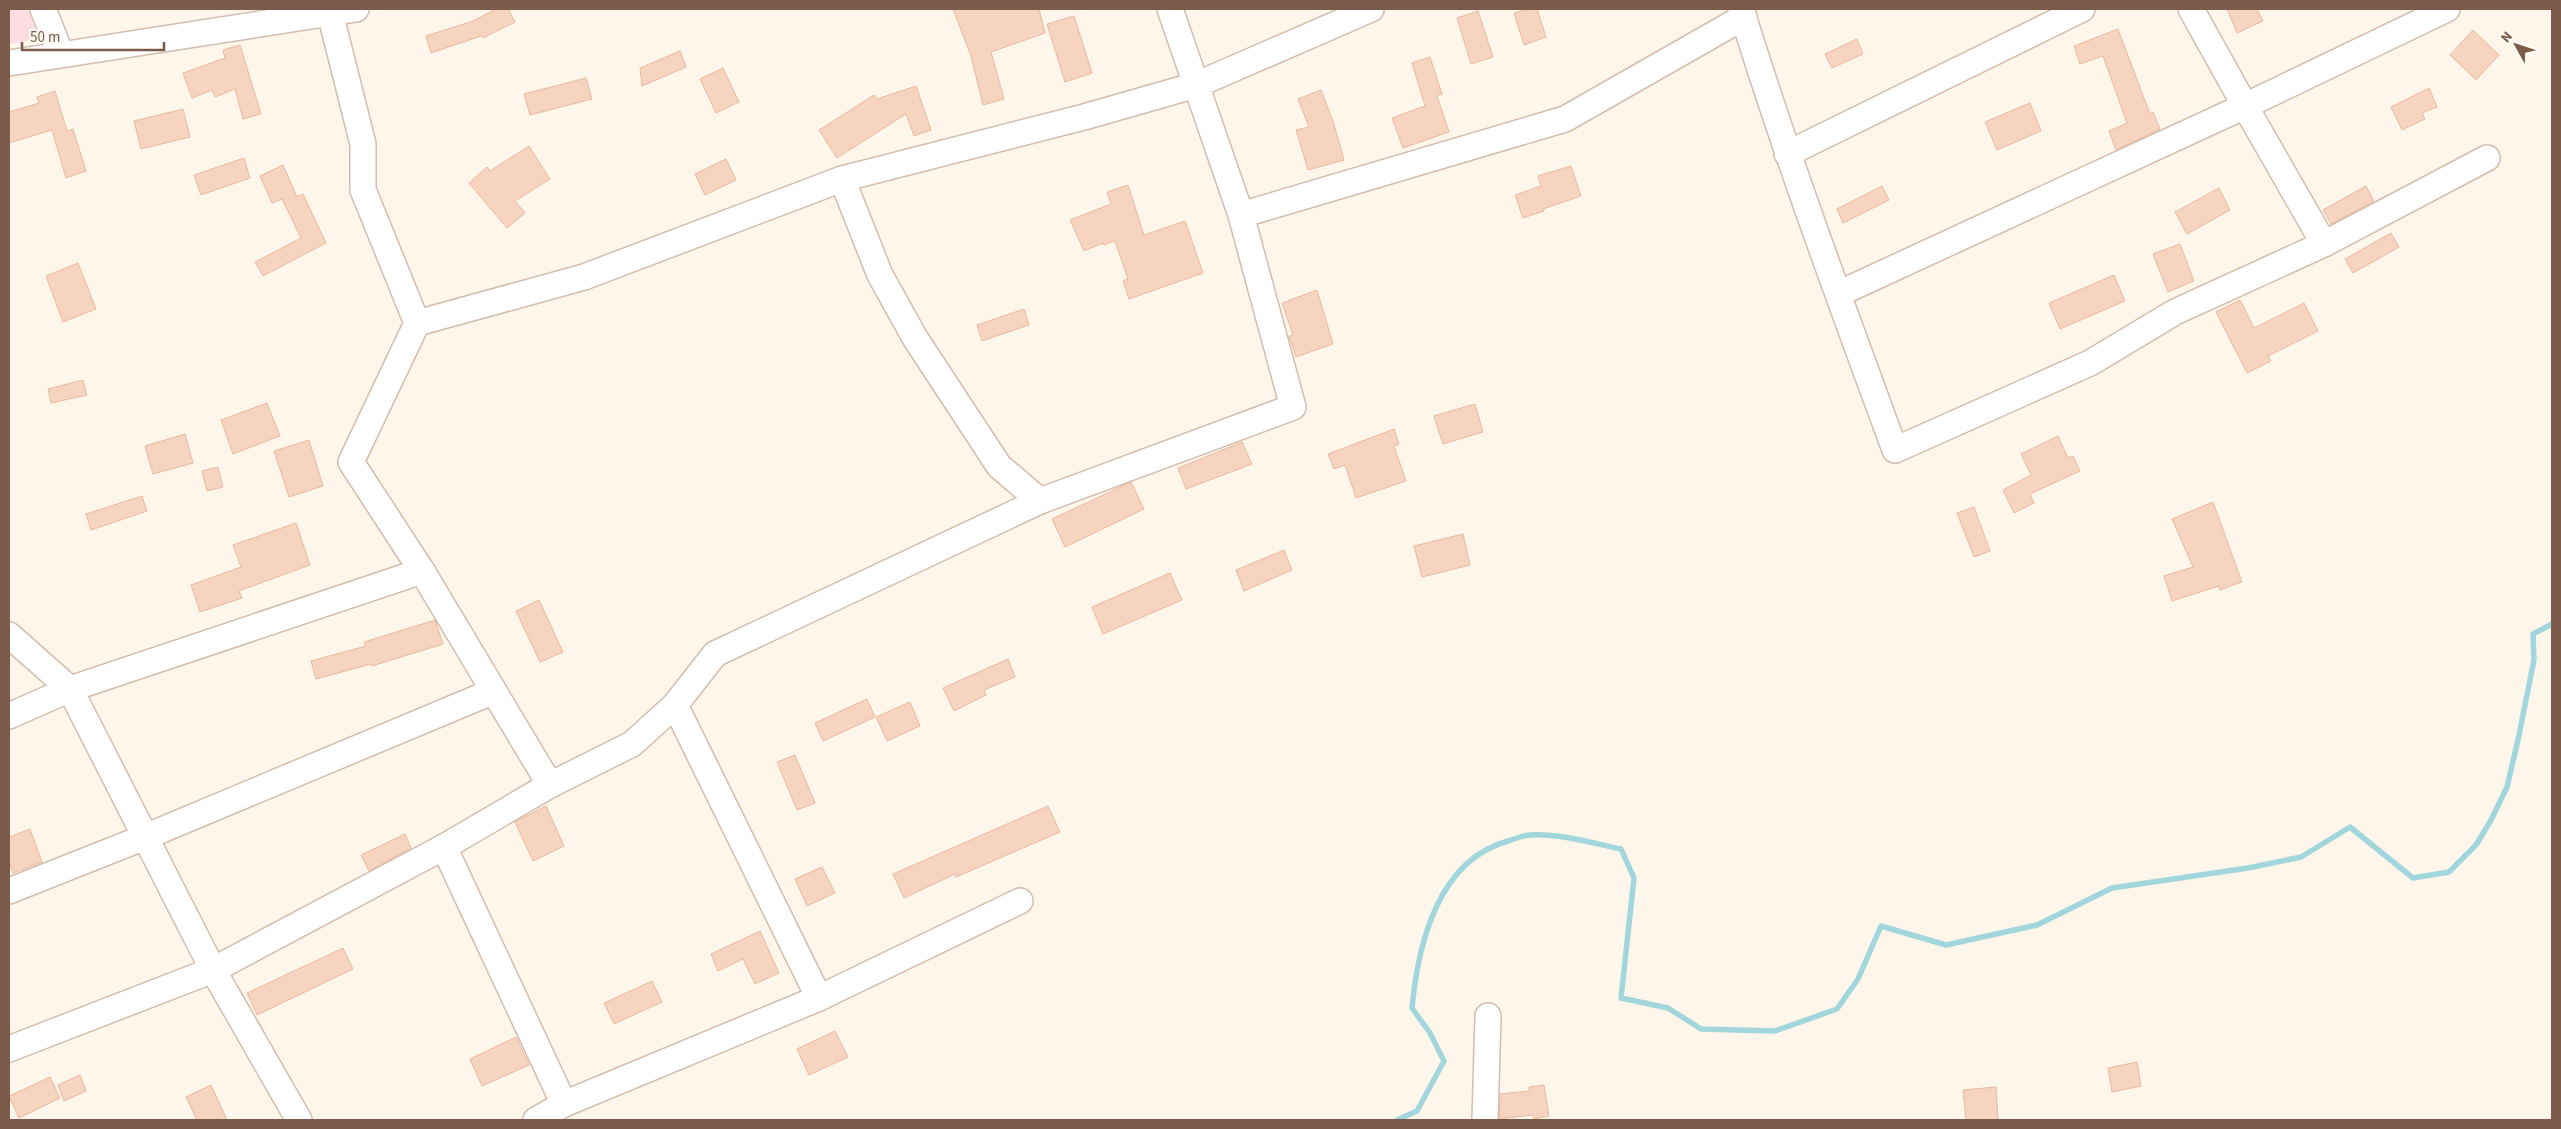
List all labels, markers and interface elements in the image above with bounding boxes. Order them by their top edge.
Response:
scale bar [22,20,165,52]
north arrow [2491,20,2541,70]
text: 50 m [30,27,60,48]
text: N [2496,27,2517,47]

